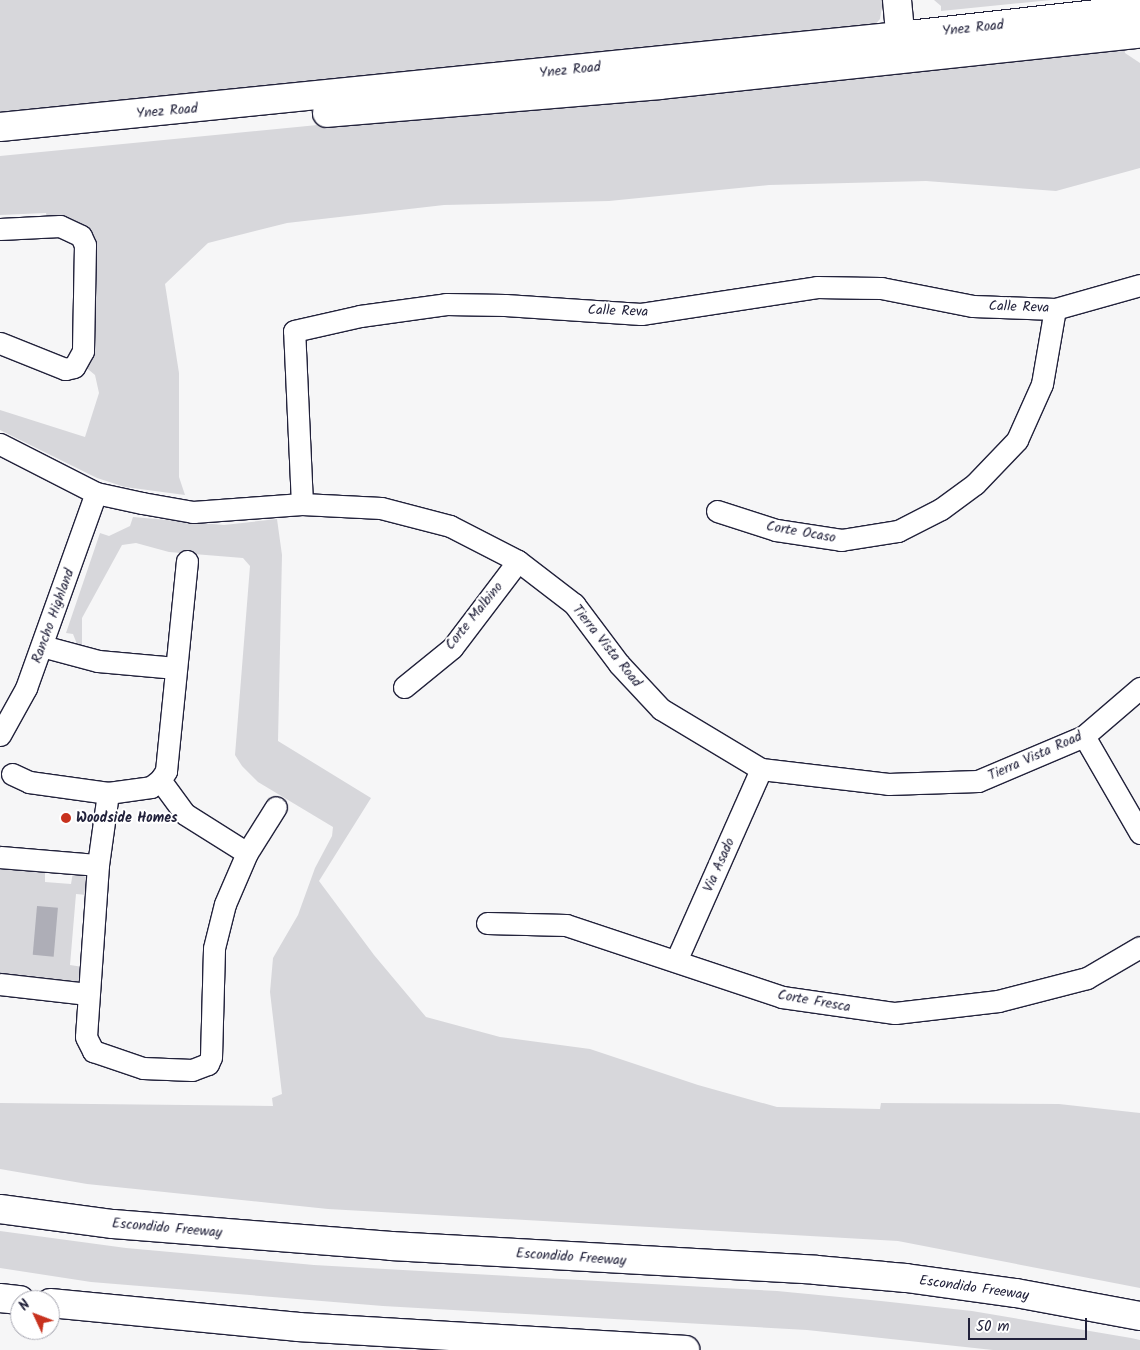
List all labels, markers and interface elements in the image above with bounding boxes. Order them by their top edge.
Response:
street label: Ynez Road [941,16,1005,40]
street label: Ynez Road [538,58,602,82]
street label: Ynez Road [136,100,198,122]
street label: Calle Reva [988,298,1050,316]
street label: Calle Reva [587,302,649,320]
street label: Corte Ocaso [765,518,837,546]
street label: Rancho Highland [28,567,78,665]
street label: Corte Malbino [442,579,506,653]
street label: Tierra Vista Road [569,601,645,691]
street label: Tierra Vista Road [985,728,1085,784]
place label: Woodside Homes [76,810,178,826]
marker: Woodside Homes [60,812,72,824]
street label: Via Asado [700,835,738,895]
street label: Corte Fresca [776,986,852,1016]
street label: Escondido Freeway [111,1215,223,1241]
street label: Escondido Freeway [515,1245,627,1269]
street label: Escondido Freeway [918,1272,1030,1304]
north arrow [10,1290,60,1340]
text: N [14,1295,36,1316]
scale bar [970,1308,1089,1340]
text: 50 m [976,1315,1010,1339]

